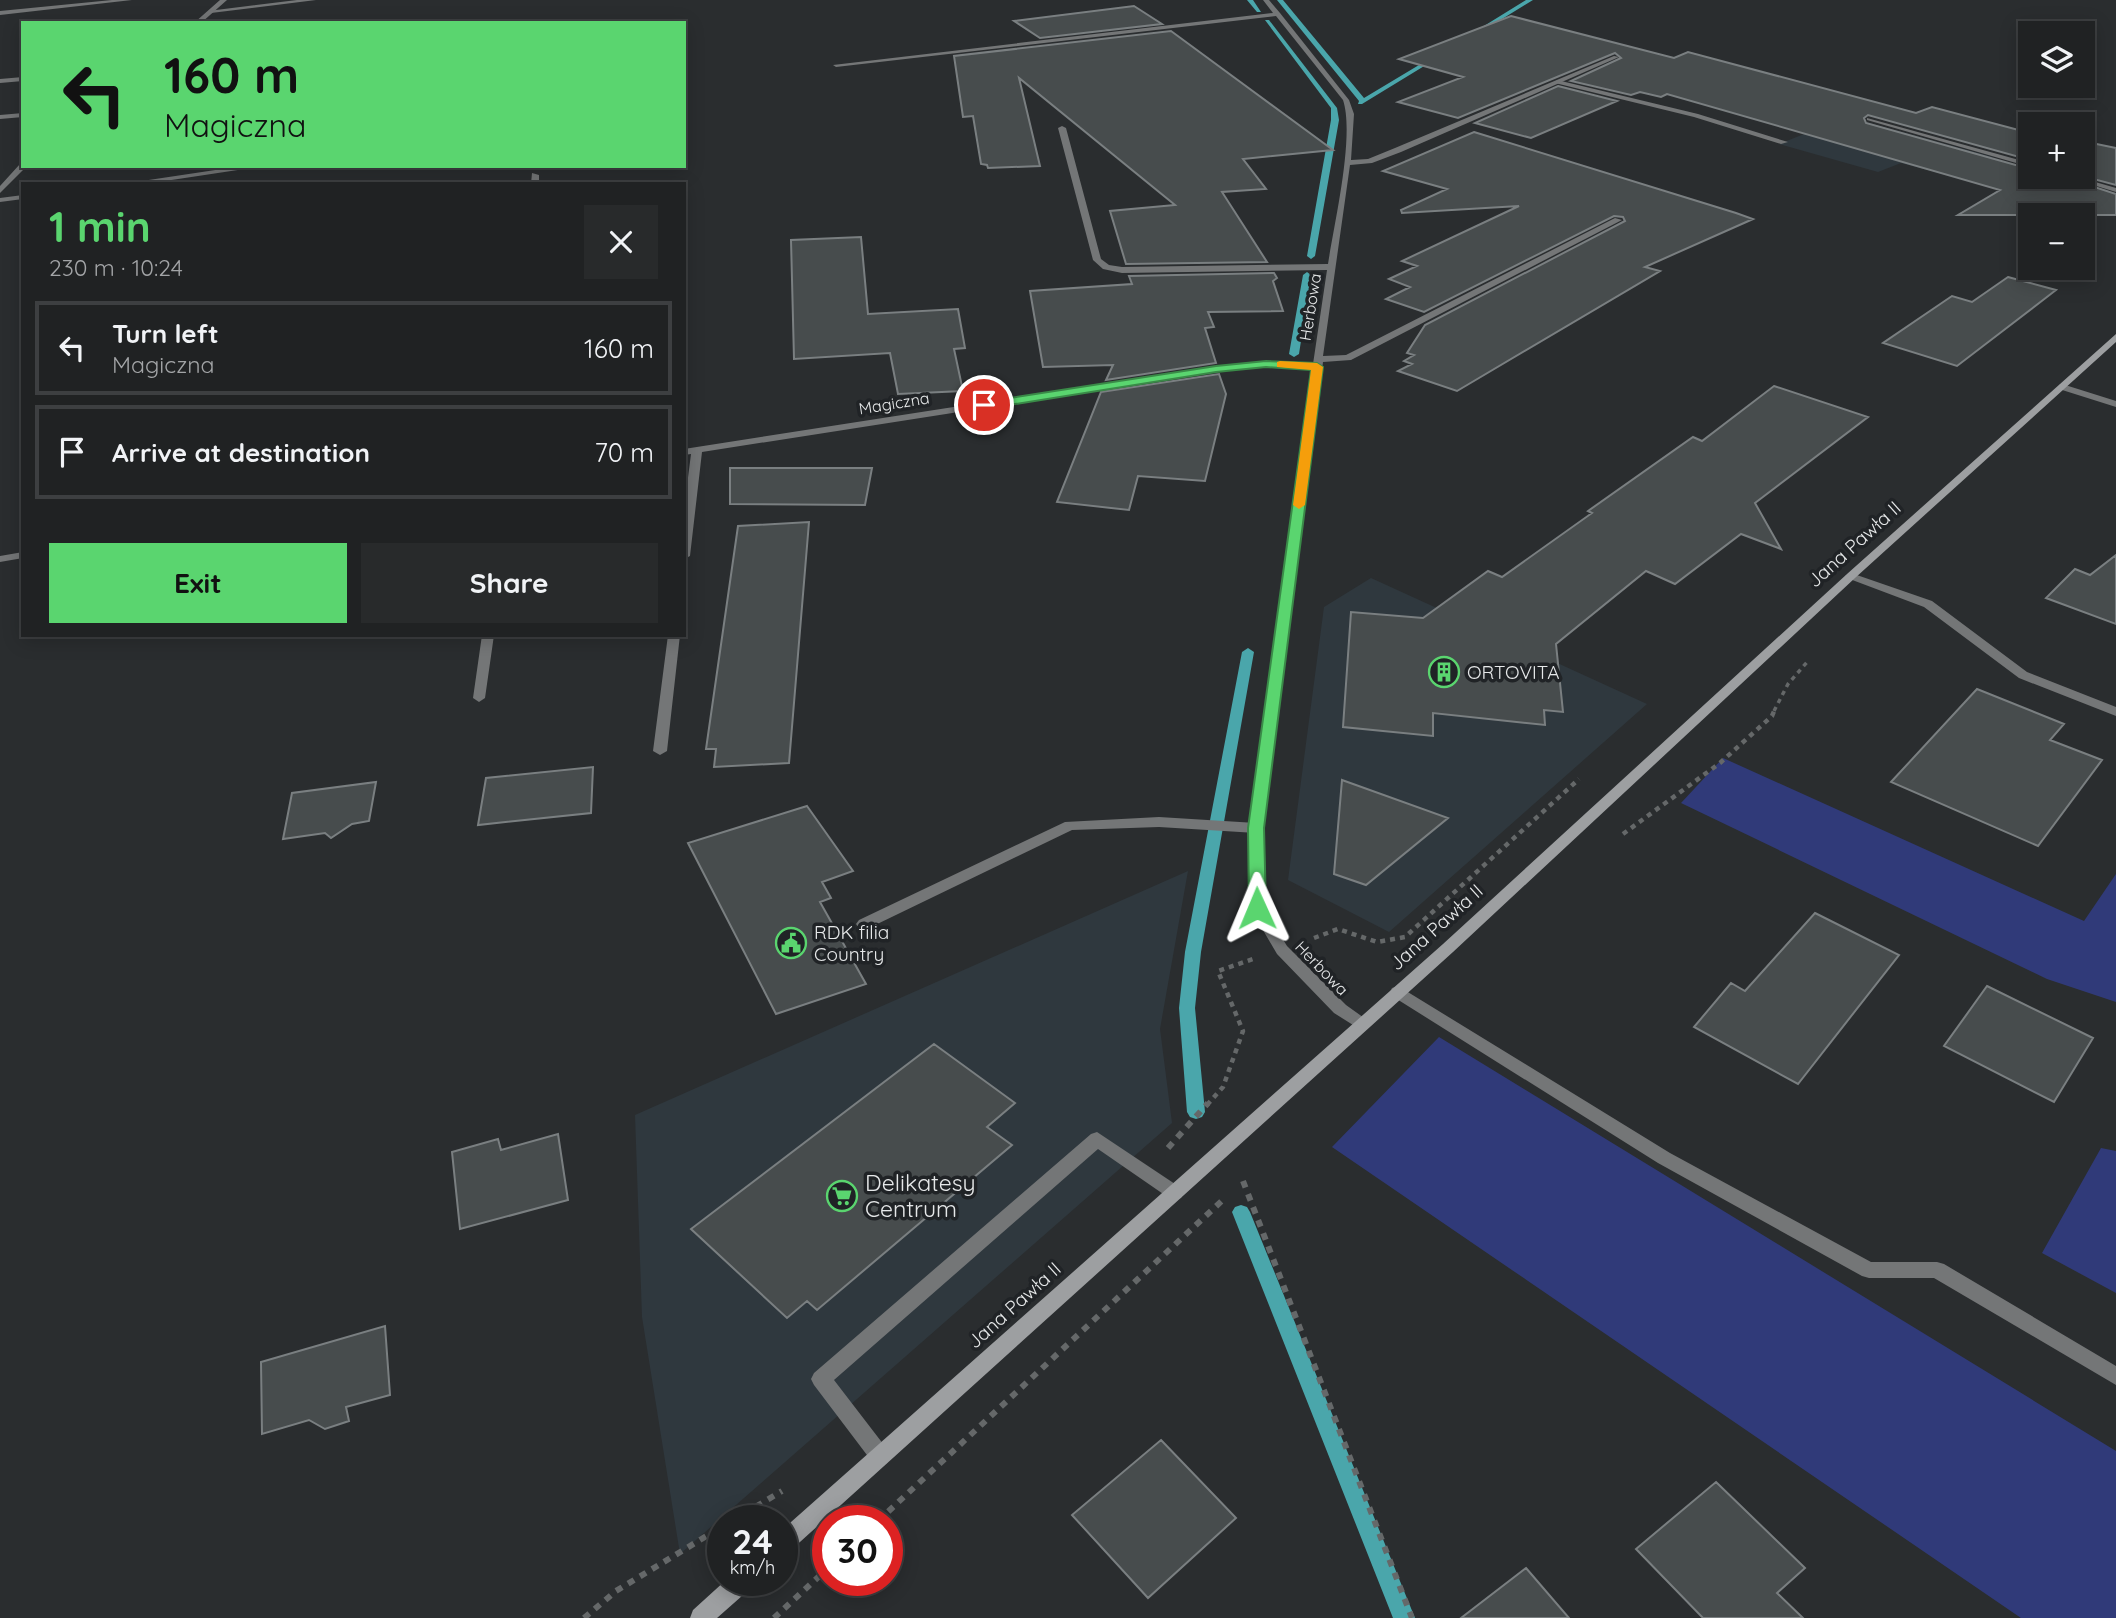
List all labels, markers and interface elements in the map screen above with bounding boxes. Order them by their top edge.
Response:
map controls [2018,21,2095,280]
button: layers [2018,21,2095,98]
text: 160 m [164,44,299,105]
icon: left [49,49,140,140]
text: Magiczna [164,105,306,145]
button: + [2018,112,2095,189]
text: 1 min [49,200,151,253]
button: − [2018,203,2095,280]
button: close [584,205,658,279]
text: 230 m · 10:24 [49,253,183,282]
street label: Herbowa [1295,272,1325,342]
text: Turn left [112,317,219,350]
icon: left [53,329,91,367]
text: 160 m [584,332,654,365]
text: Magiczna [112,350,214,379]
pin [954,375,1014,435]
icon: arrive [965,386,1003,424]
street label: Magiczna [857,388,931,418]
icon: arrive [53,433,91,471]
text: Arrive at destination [112,436,370,469]
text: 70 m [594,436,654,469]
street label: Jana Pawła II [1802,496,1906,592]
button: Exit [49,543,347,623]
button: Share [361,543,658,623]
building icon: ORTOVITA [1427,655,1461,689]
place label: ORTOVITA [1467,660,1560,684]
position arrow [1220,871,1294,945]
street label: Jana Pawła II [1384,879,1488,975]
place label: RDK filia Country [814,920,889,966]
public building icon: RDK filia Country [774,926,808,960]
street label: Herbowa [1291,937,1353,999]
place label: Delikatesy Centrum [865,1168,976,1223]
supermarket icon: Delikatesy Centrum [825,1179,859,1213]
street label: Jana Pawła II [962,1257,1066,1353]
speed limit sign: 30 [812,1505,903,1596]
text: 24 [732,1519,773,1563]
text: km/h [730,1556,775,1579]

